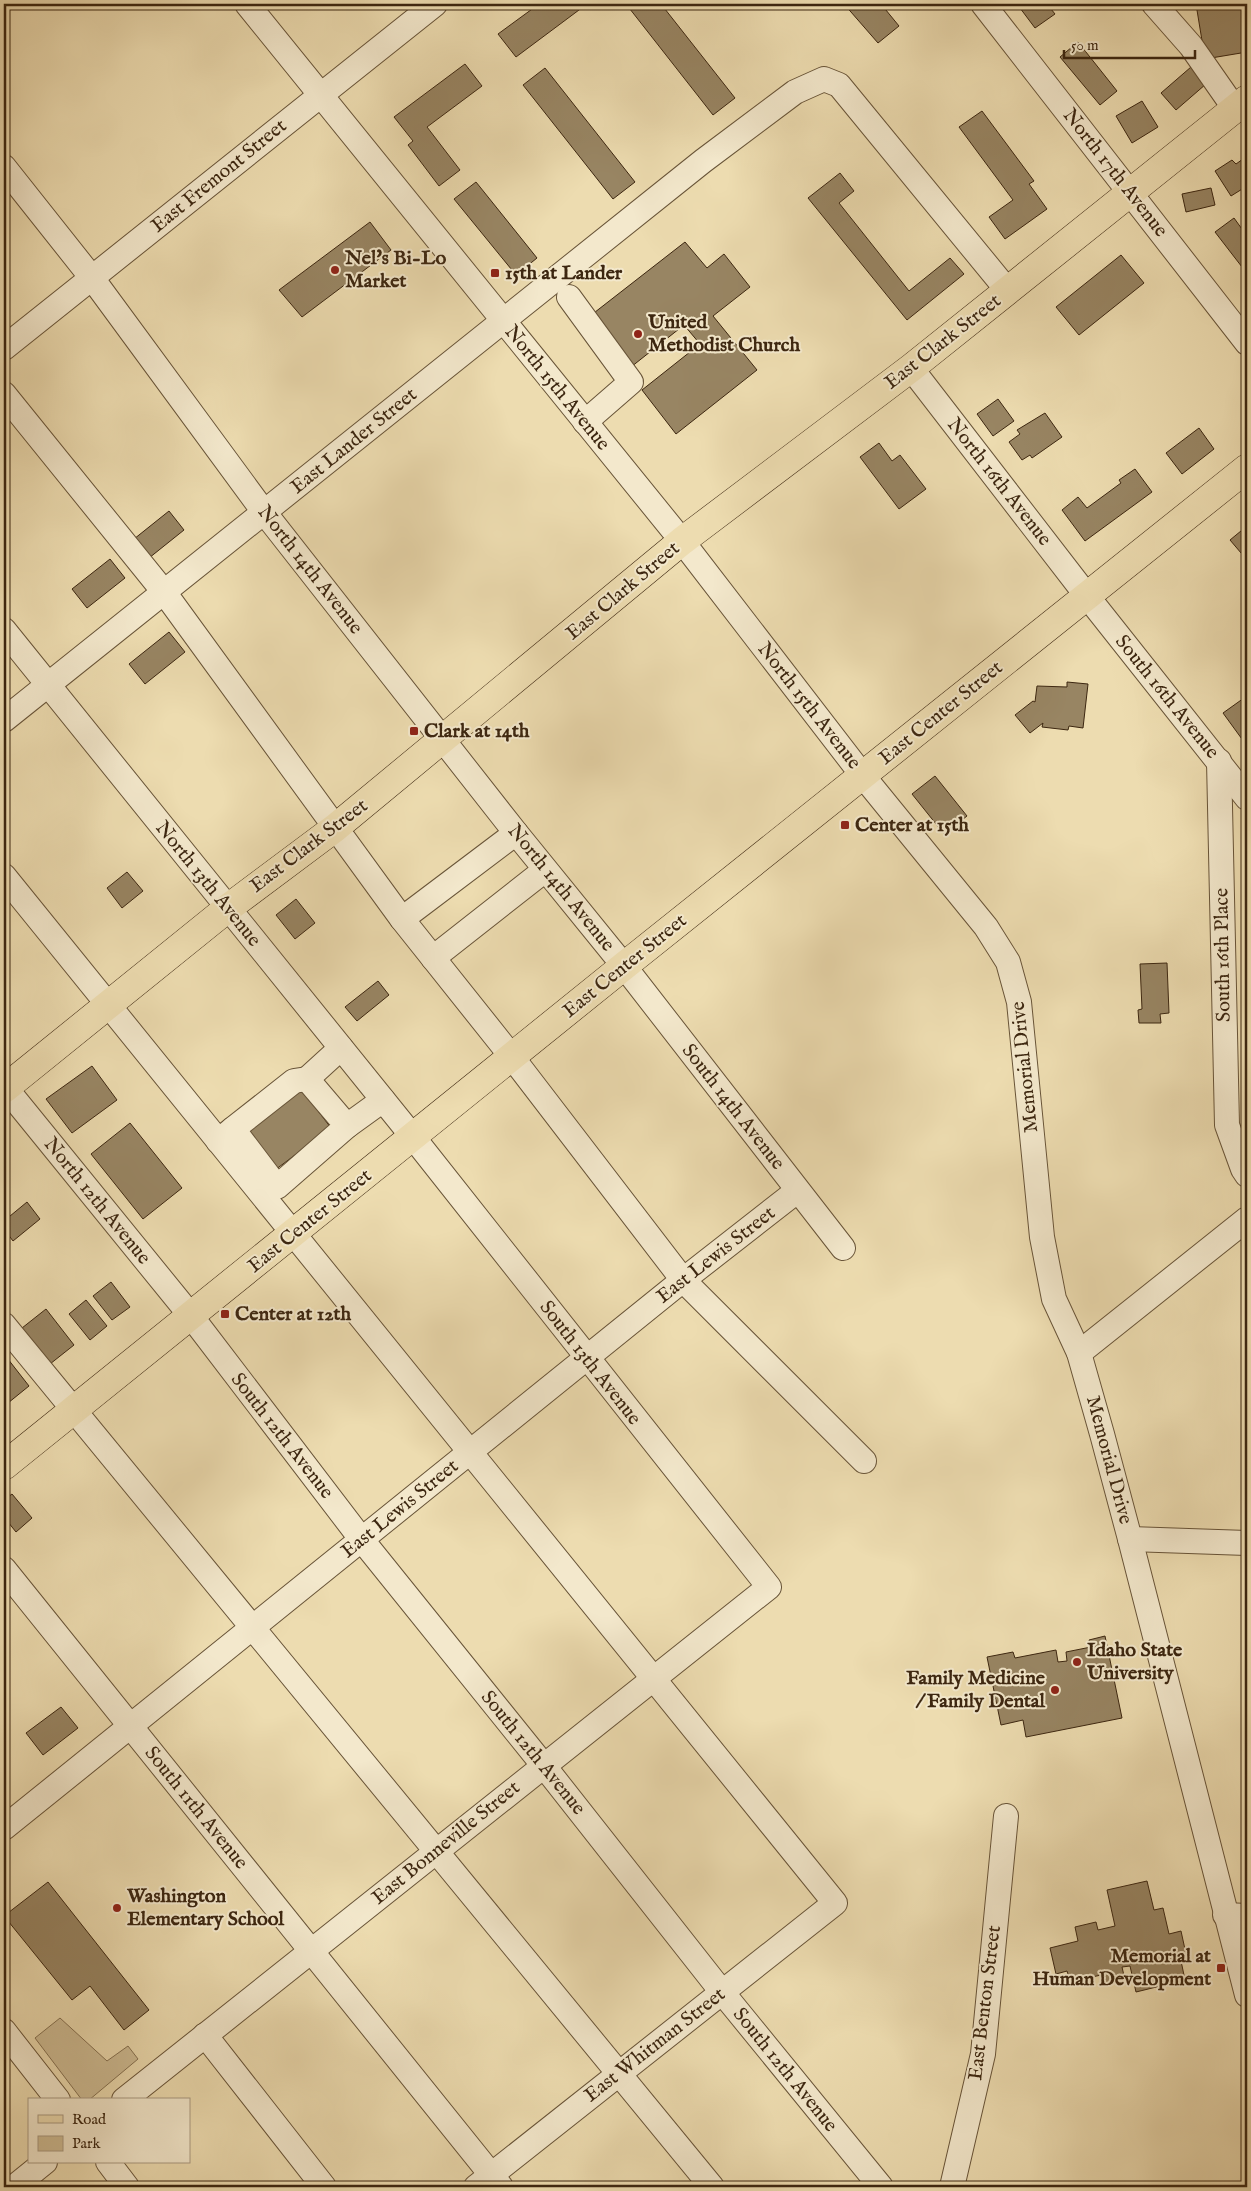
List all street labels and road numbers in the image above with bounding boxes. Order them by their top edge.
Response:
street label: North 17th Avenue [1057,104,1173,242]
street label: East Fremont Street [146,114,292,238]
street label: East Clark Street [880,289,1006,395]
street label: North 15th Avenue [499,320,615,456]
street label: East Lander Street [286,382,422,500]
street label: North 16th Avenue [941,413,1057,551]
street label: North 14th Avenue [252,500,368,640]
street label: East Clark Street [561,536,685,646]
street label: South 16th Avenue [1109,630,1225,764]
street label: North 15th Avenue [752,637,866,775]
street label: East Center Street [874,655,1008,771]
street label: East Clark Street [245,793,373,898]
street label: North 13th Avenue [150,816,266,952]
street label: North 14th Avenue [502,819,620,957]
street label: South 16th Place [1209,888,1237,1022]
street label: East Center Street [558,908,692,1024]
street label: Memorial Drive [1006,1000,1044,1134]
street label: South 14th Avenue [676,1039,790,1175]
street label: North 12th Avenue [38,1132,156,1270]
street label: East Center Street [243,1163,377,1279]
street label: East Lewis Street [652,1201,780,1309]
street label: South 13th Avenue [534,1296,646,1430]
street label: South 12th Avenue [225,1368,339,1504]
street label: Memorial Drive [1080,1393,1138,1527]
street label: East Lewis Street [336,1454,464,1564]
street label: South 12th Avenue [475,1686,591,1820]
street label: South 11th Avenue [139,1741,253,1875]
street label: East Bonneville Street [367,1775,525,1910]
street label: East Benton Street [963,1924,1007,2082]
street label: East Whitman Street [579,1982,731,2108]
street label: South 12th Avenue [727,2003,843,2137]

